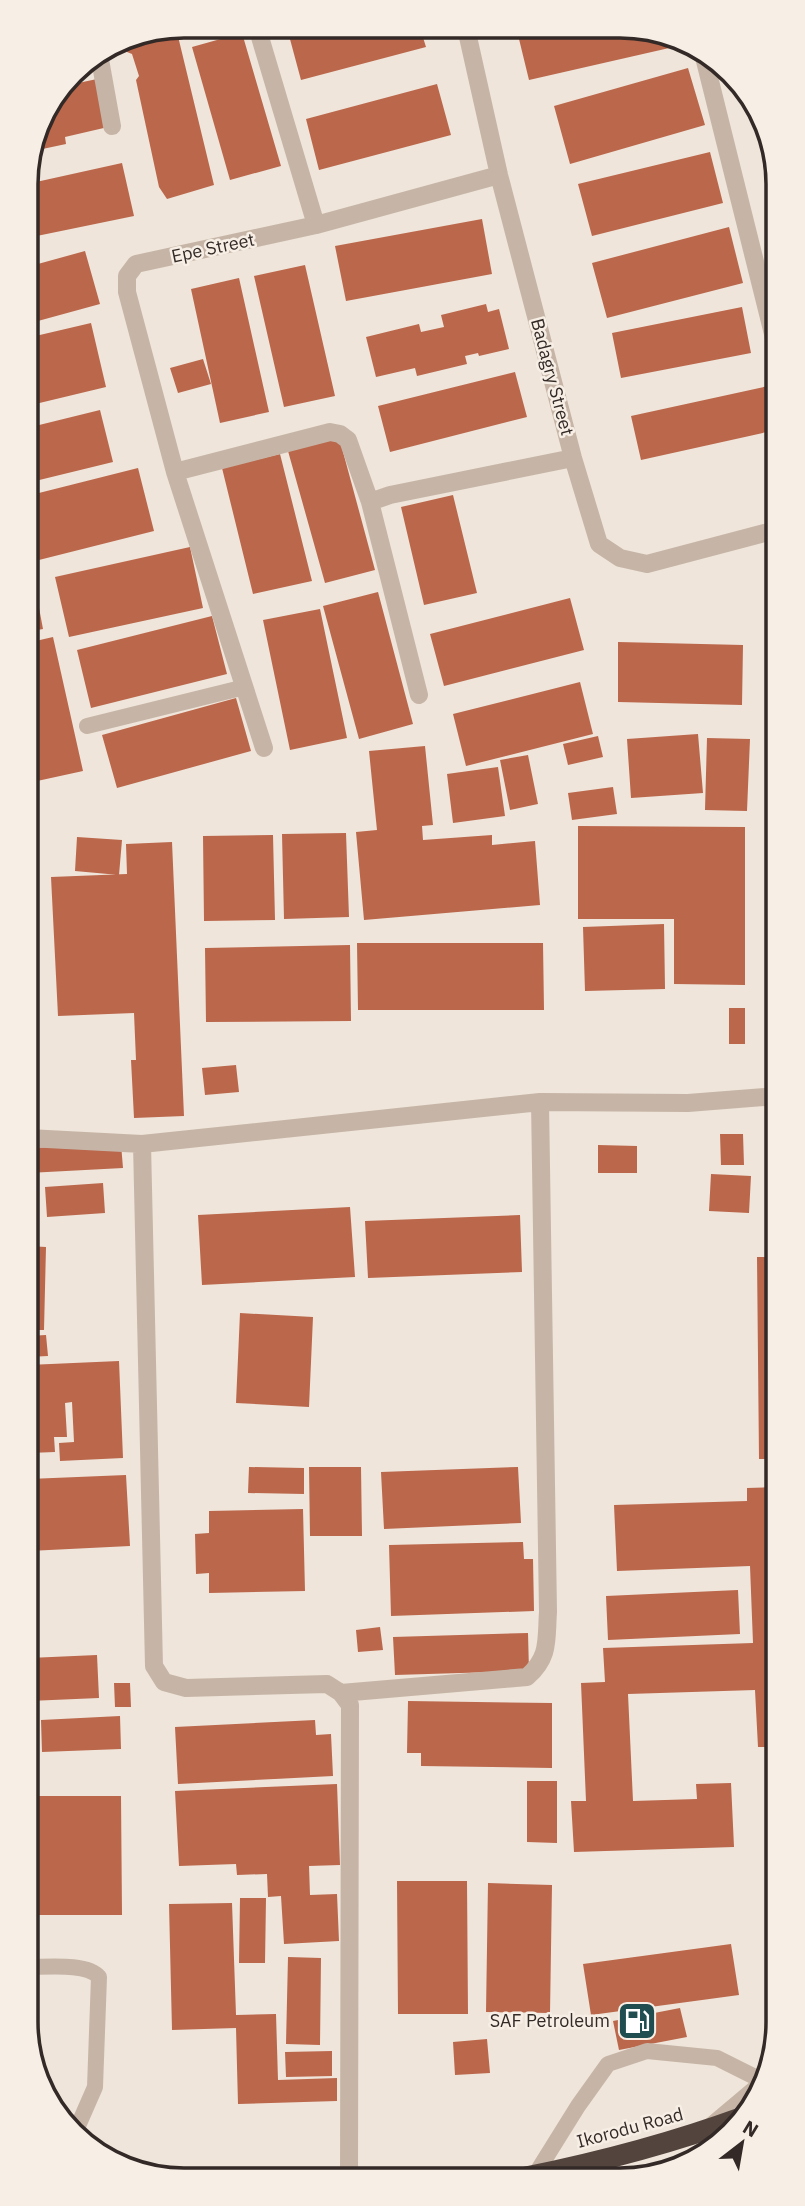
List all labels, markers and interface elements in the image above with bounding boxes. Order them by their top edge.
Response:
street label: Epe Street [169,227,257,268]
street label: Badagry Street [526,316,579,438]
fuel station icon: SAF Petroleum [616,2000,658,2042]
place label: SAF Petroleum [490,2009,610,2032]
street label: Ikorodu Road [574,2102,686,2153]
north arrow [707,2108,777,2178]
text: N [739,2115,763,2142]

